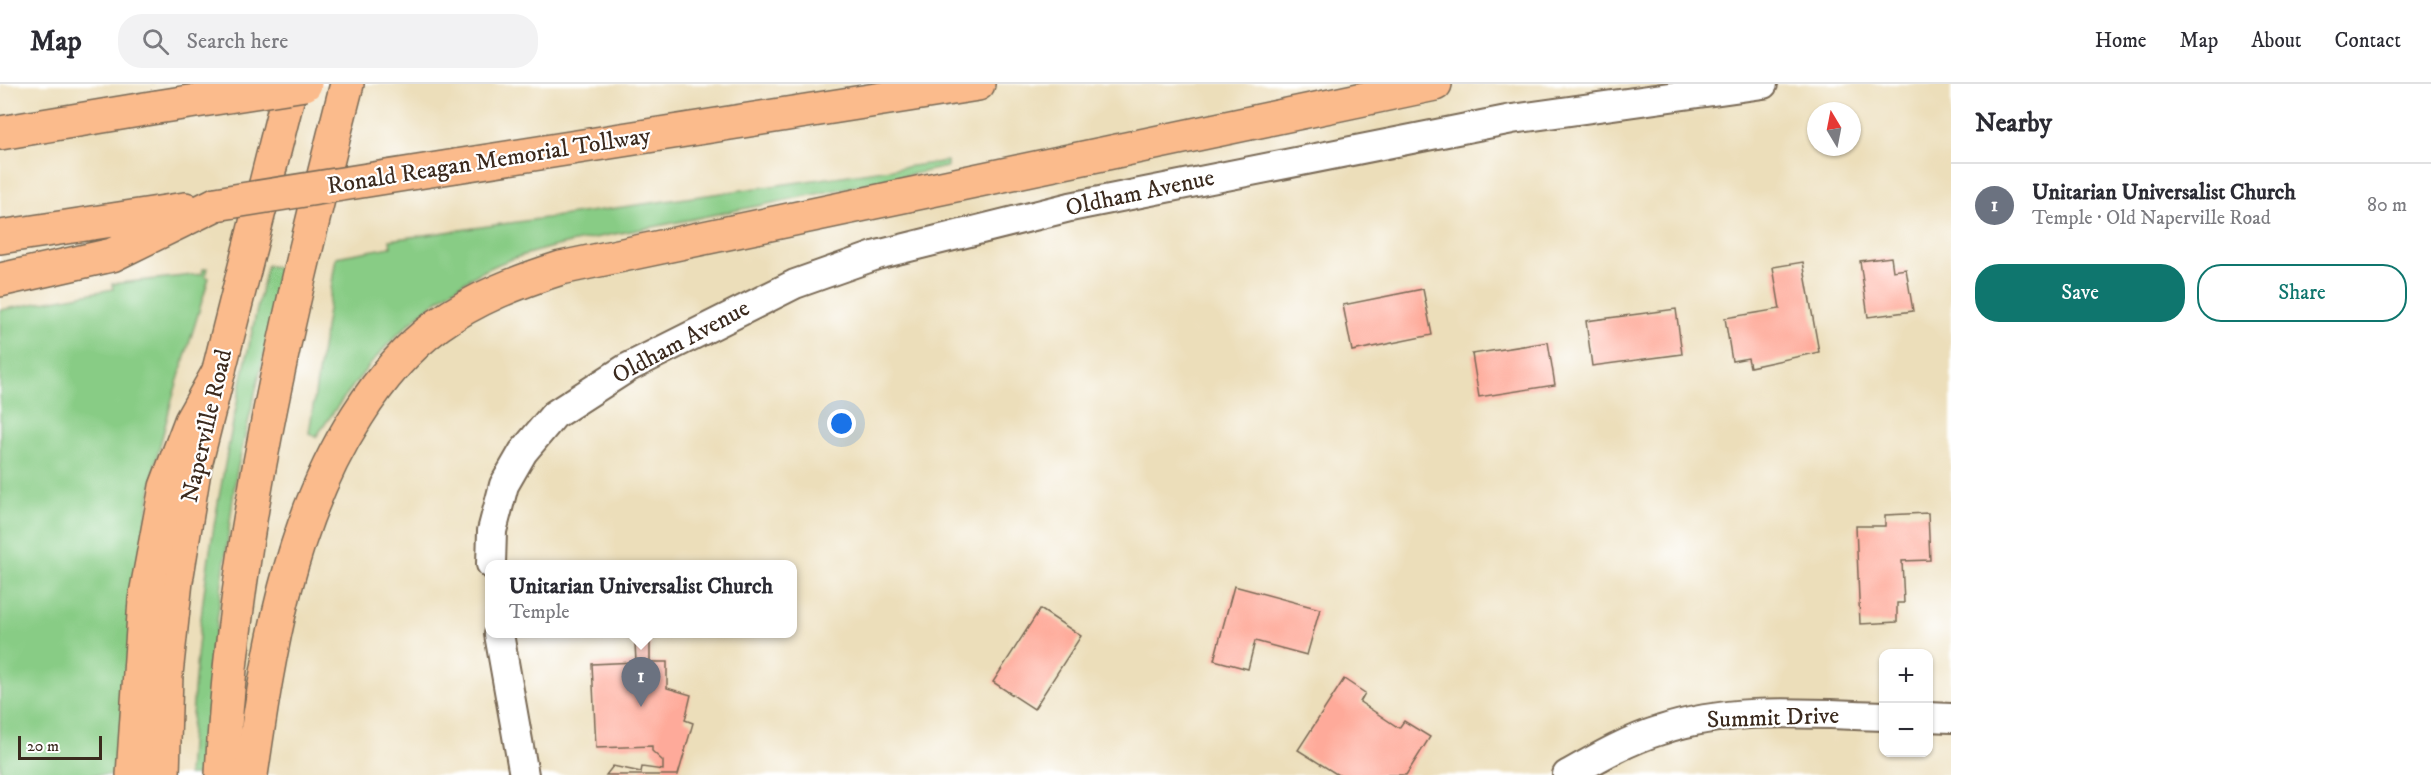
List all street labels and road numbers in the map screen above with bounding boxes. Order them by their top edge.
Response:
street label: Ronald Reagan Memorial Tollway [325,121,653,201]
street label: Oldham Avenue [1063,163,1217,223]
street label: Oldham Avenue [607,293,755,391]
street label: Naperville Road [175,346,239,506]
street label: Summit Drive [1706,701,1840,735]

